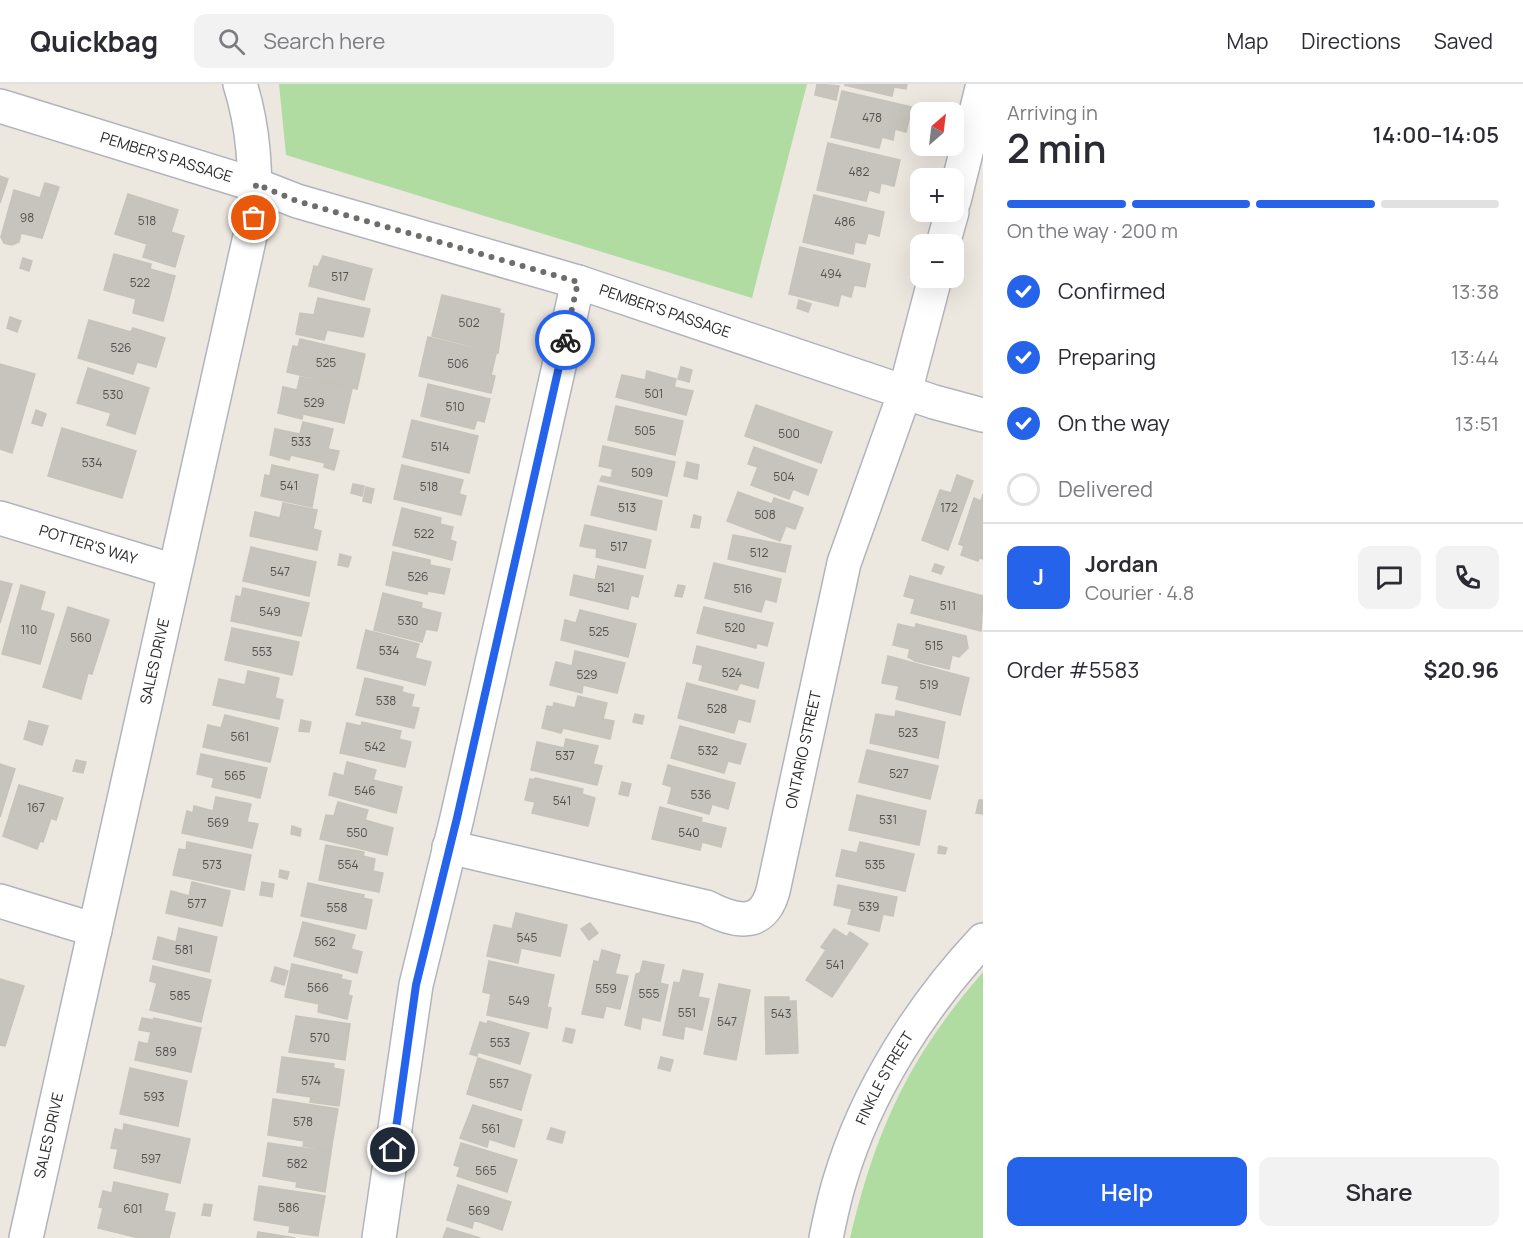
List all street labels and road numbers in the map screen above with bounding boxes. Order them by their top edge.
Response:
street label: PEMBER'S PASSAGE [98,127,235,187]
street label: PEMBER'S PASSAGE [597,279,733,343]
street label: POTTER'S WAY [37,519,140,569]
street label: SALES DRIVE [135,616,174,706]
street label: ONTARIO STREET [780,689,826,811]
street label: FINKLE STREET [850,1027,918,1128]
street label: SALES DRIVE [29,1090,68,1180]

